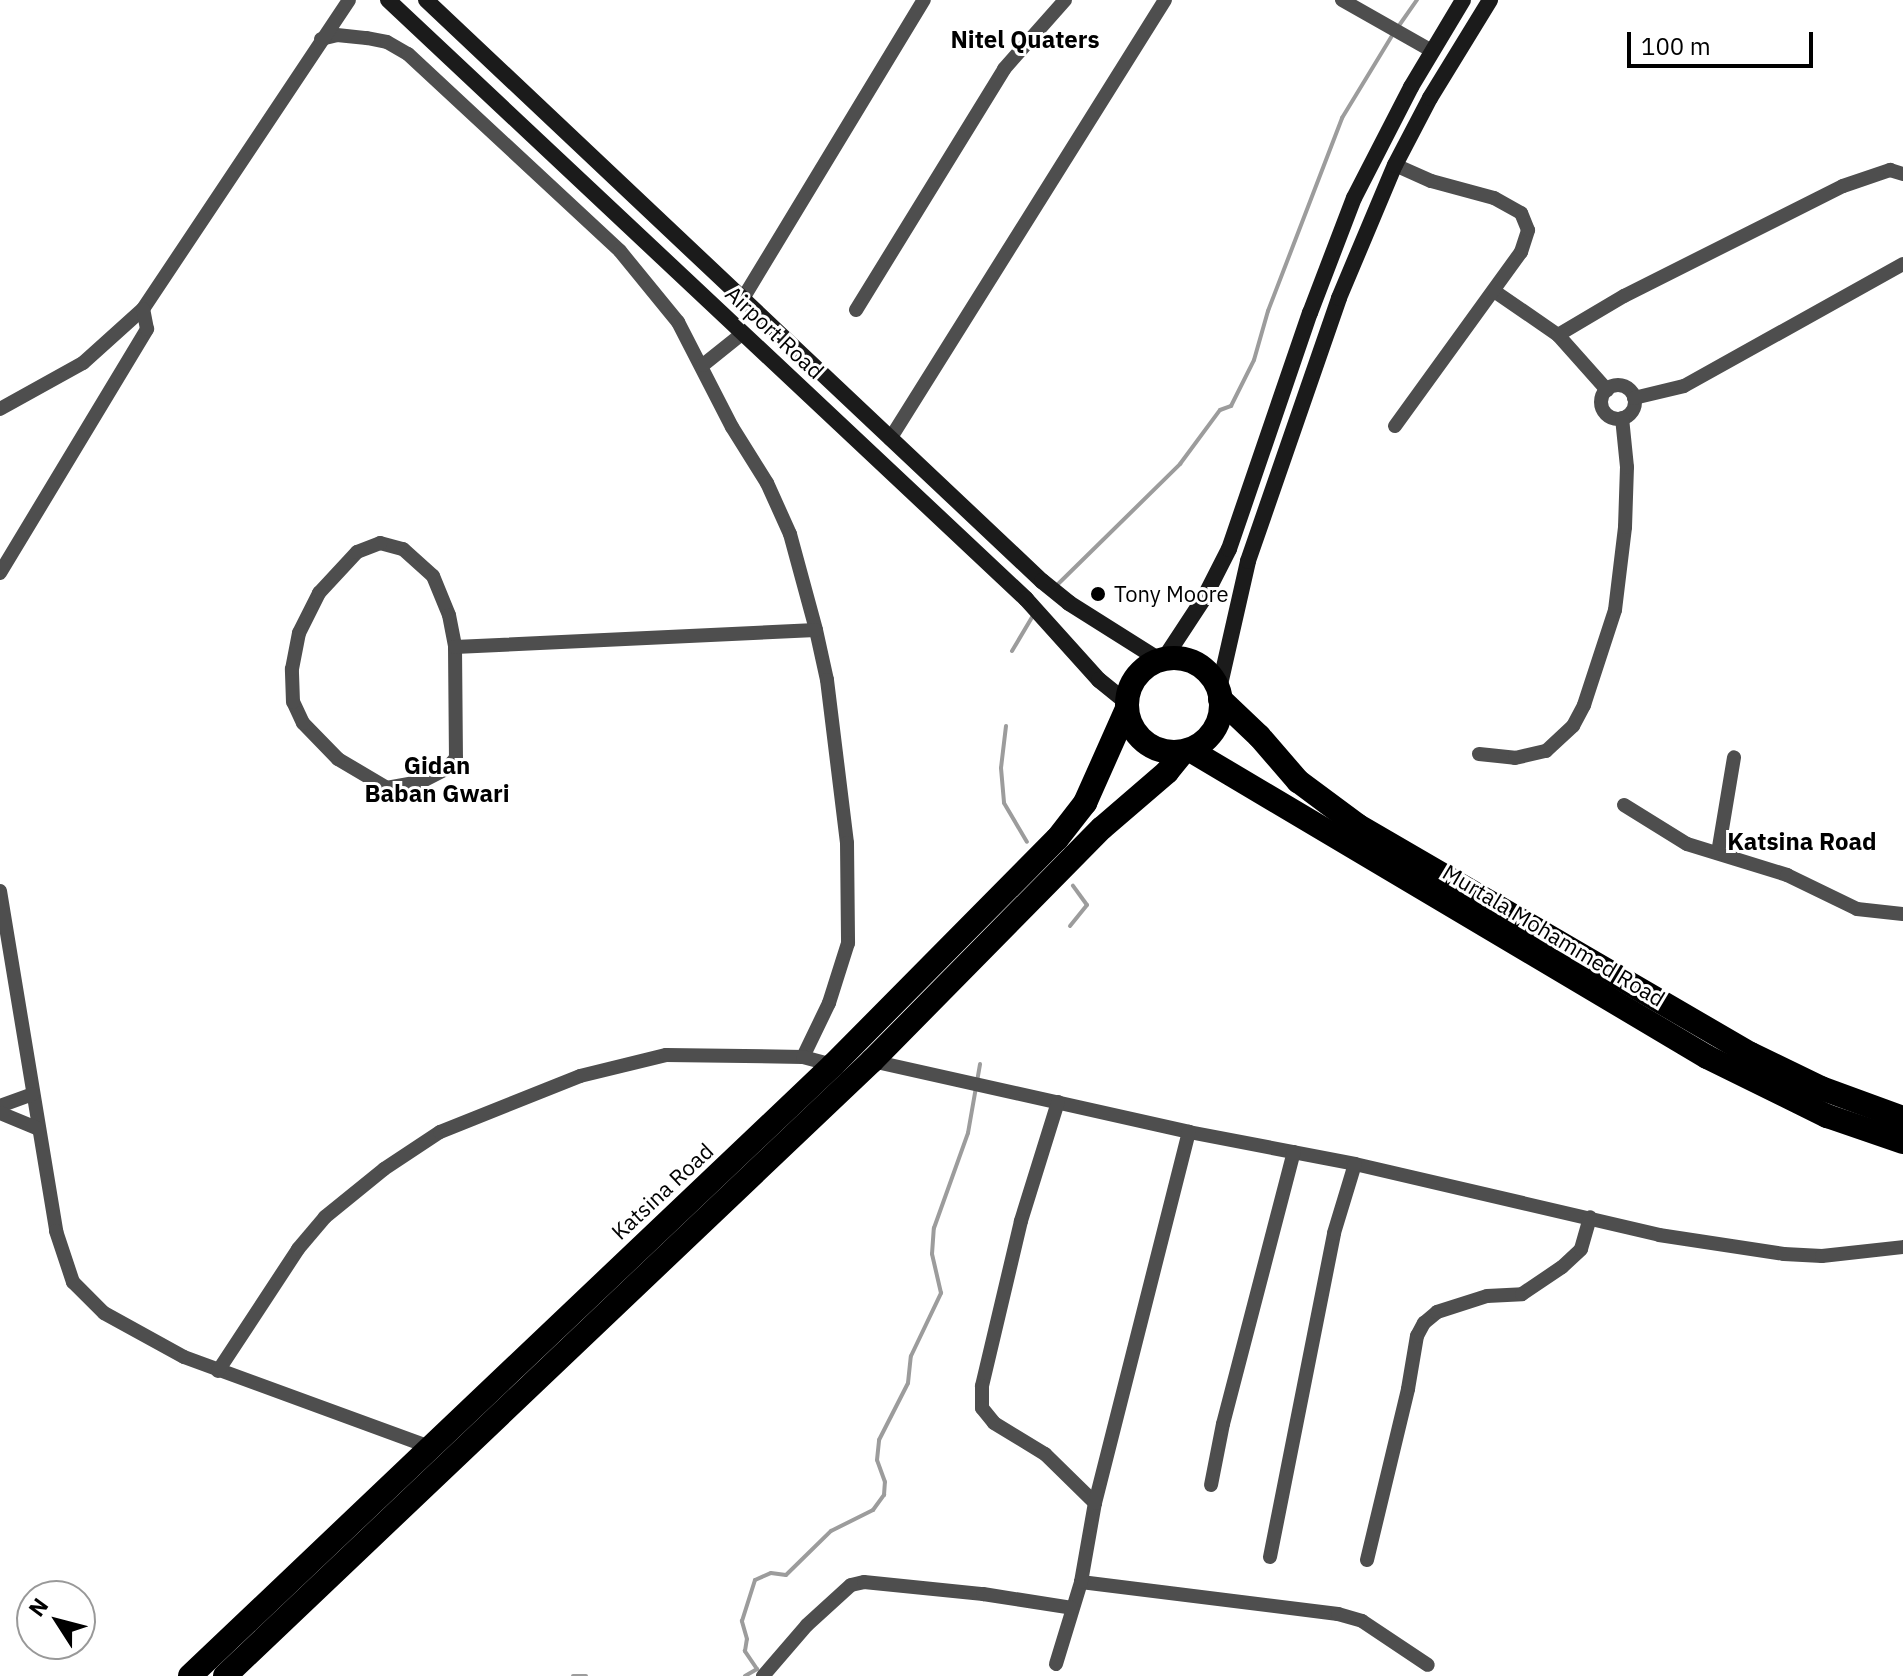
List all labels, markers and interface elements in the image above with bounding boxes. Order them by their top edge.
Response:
scale bar [1631,16,1817,66]
district label: Nitel Quaters [950,26,1100,54]
text: 100 m [1641,30,1711,62]
street label: Airport Road [721,280,829,384]
place label: Tony Moore [1114,581,1229,607]
marker: Tony Moore [1089,585,1107,603]
district label: Gidan Baban Gwari [364,752,510,808]
district label: Katsina Road [1727,828,1877,856]
street label: Murtala Mohammed Road [1438,858,1670,1012]
street label: Katsina Road [606,1137,718,1245]
north arrow [16,1580,96,1660]
text: N [21,1592,54,1622]

